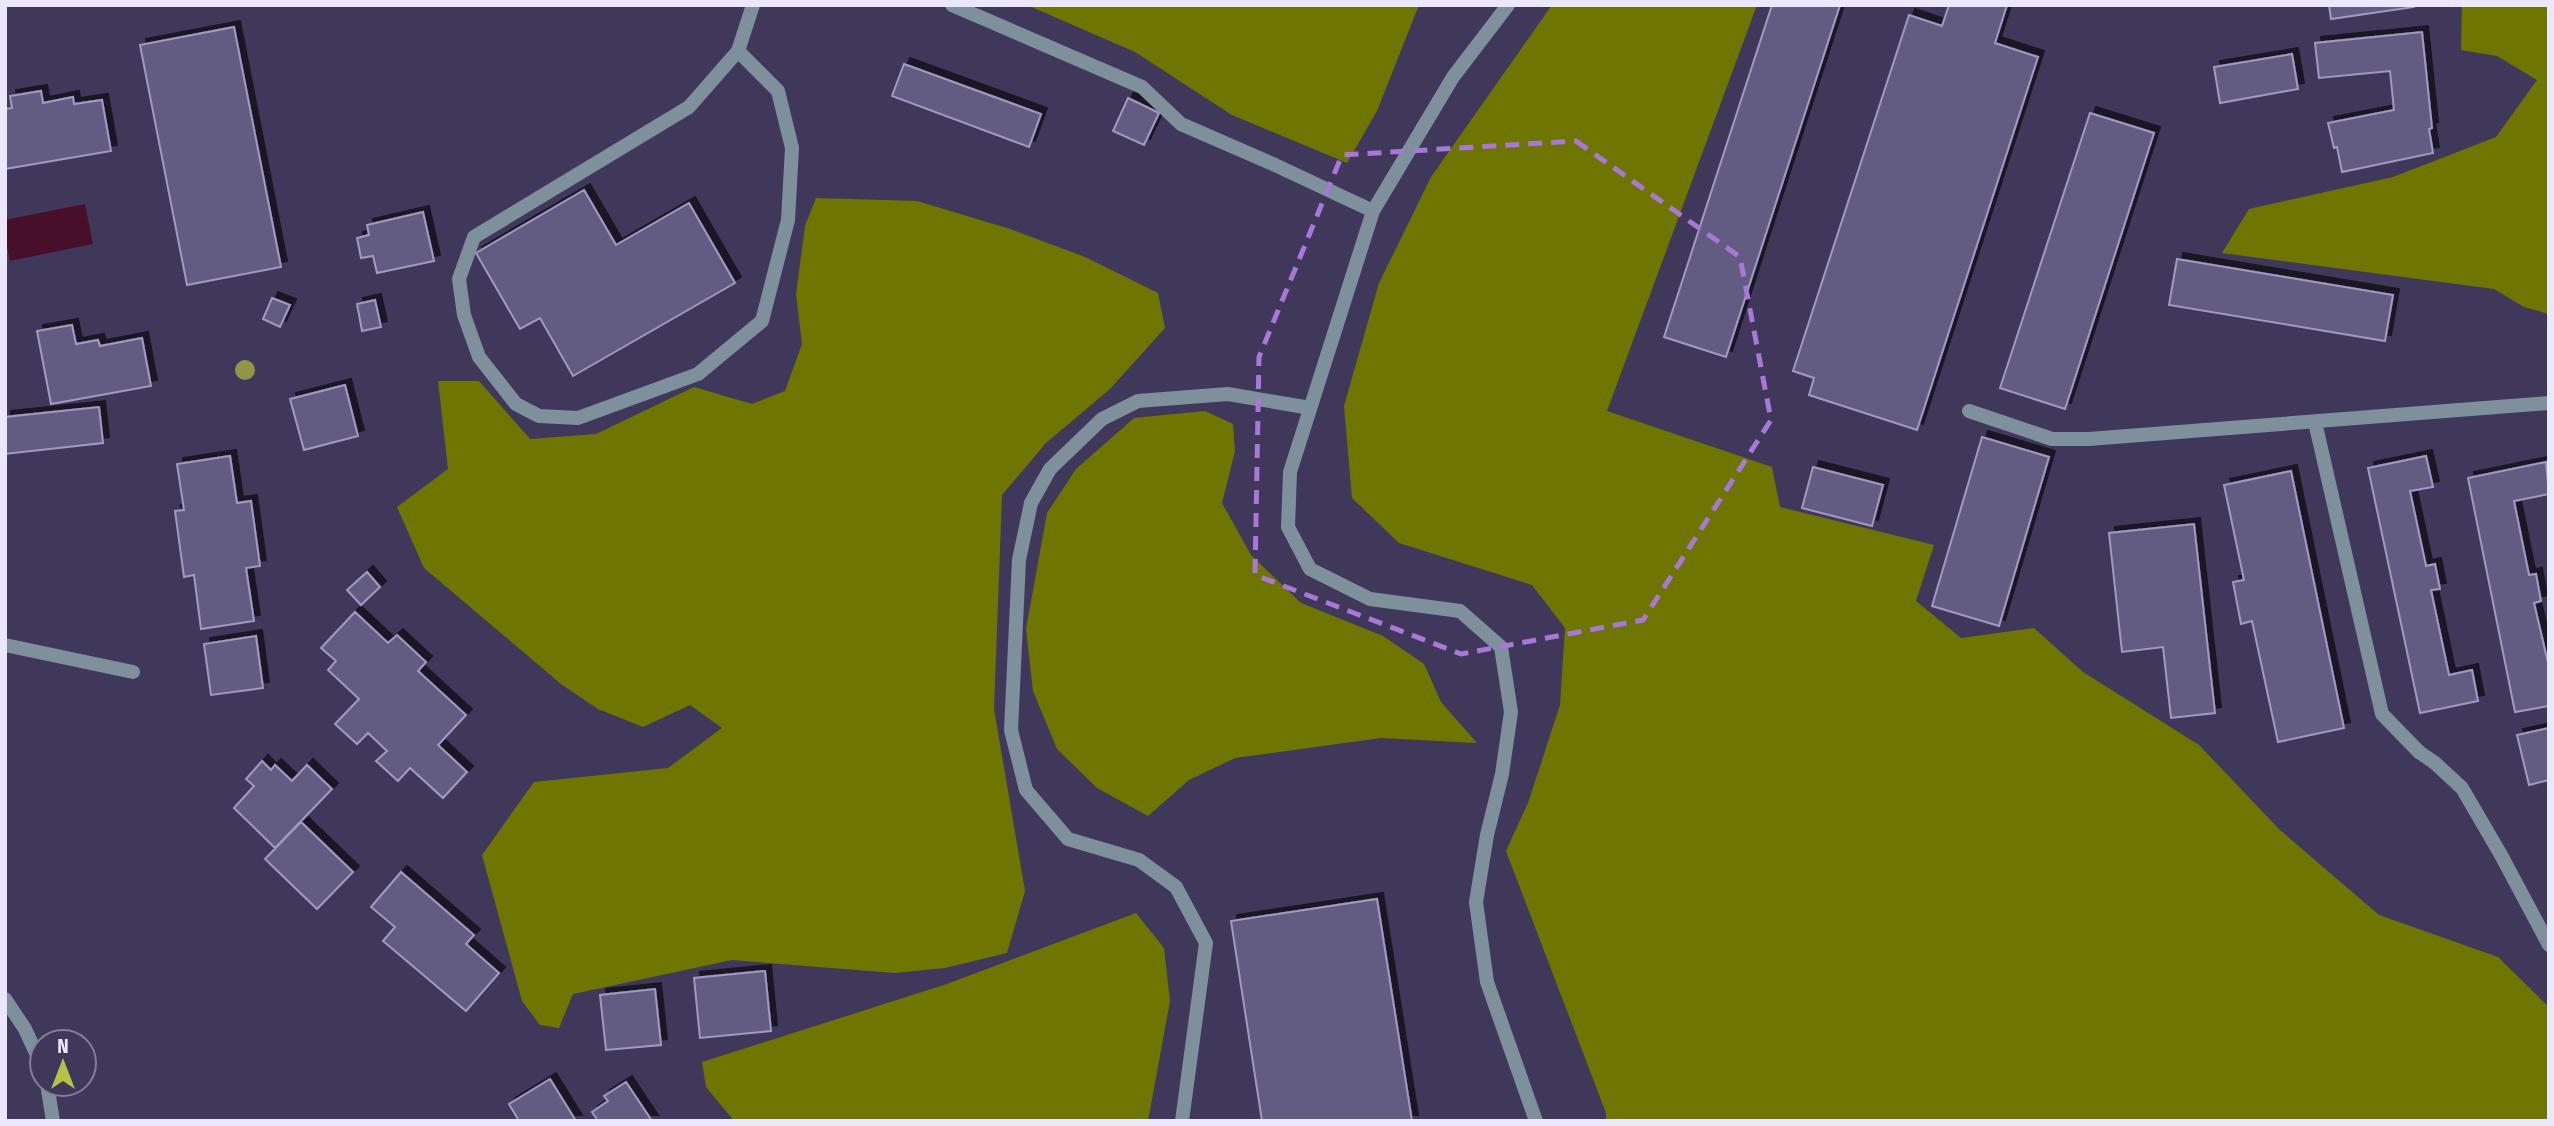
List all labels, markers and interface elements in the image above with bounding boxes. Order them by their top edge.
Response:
north arrow [28,1028,98,1098]
text: N [57,1035,69,1058]

